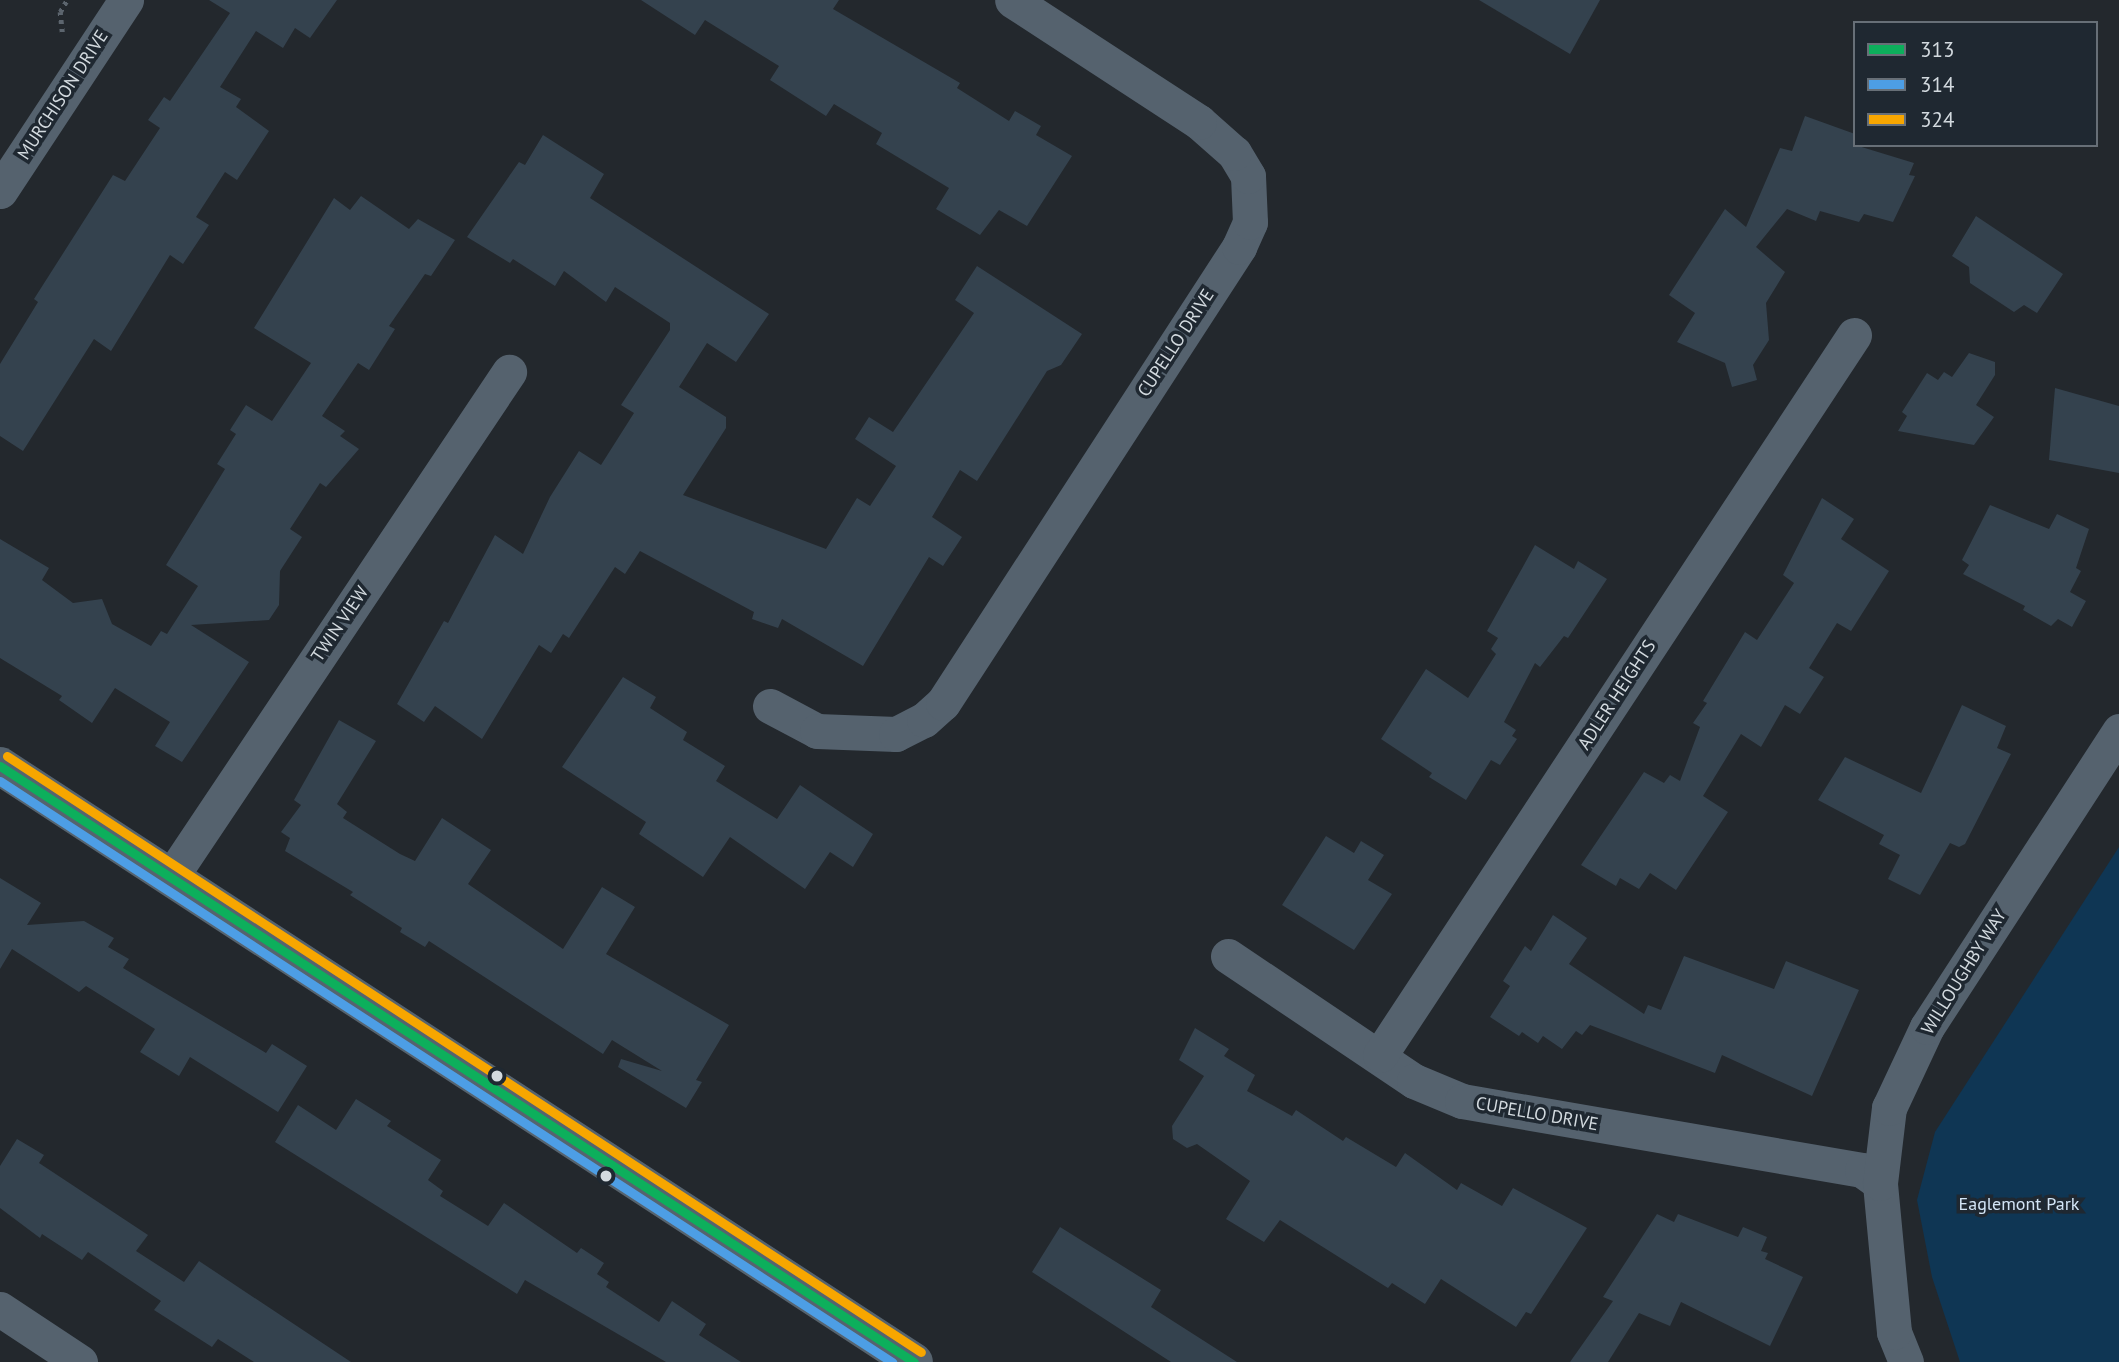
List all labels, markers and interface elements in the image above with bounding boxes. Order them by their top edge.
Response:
legend [1853,21,2098,147]
street label: MURCHISON DRIVE [13,26,113,164]
text: 313 [1920,36,1954,63]
text: 314 [1920,71,1954,98]
text: 324 [1920,106,1954,133]
street label: CUPELLO DRIVE [1133,285,1219,401]
street label: TWIN VIEW [307,582,373,666]
street label: ADLER HEIGHTS [1574,636,1660,754]
street label: WILLOUGHBY WAY [1917,905,2011,1039]
unlabelled marker [490,1069,504,1083]
street label: CUPELLO DRIVE [1474,1093,1600,1135]
unlabelled marker [599,1169,613,1183]
park label: Eaglemont Park [1959,1193,2079,1215]

